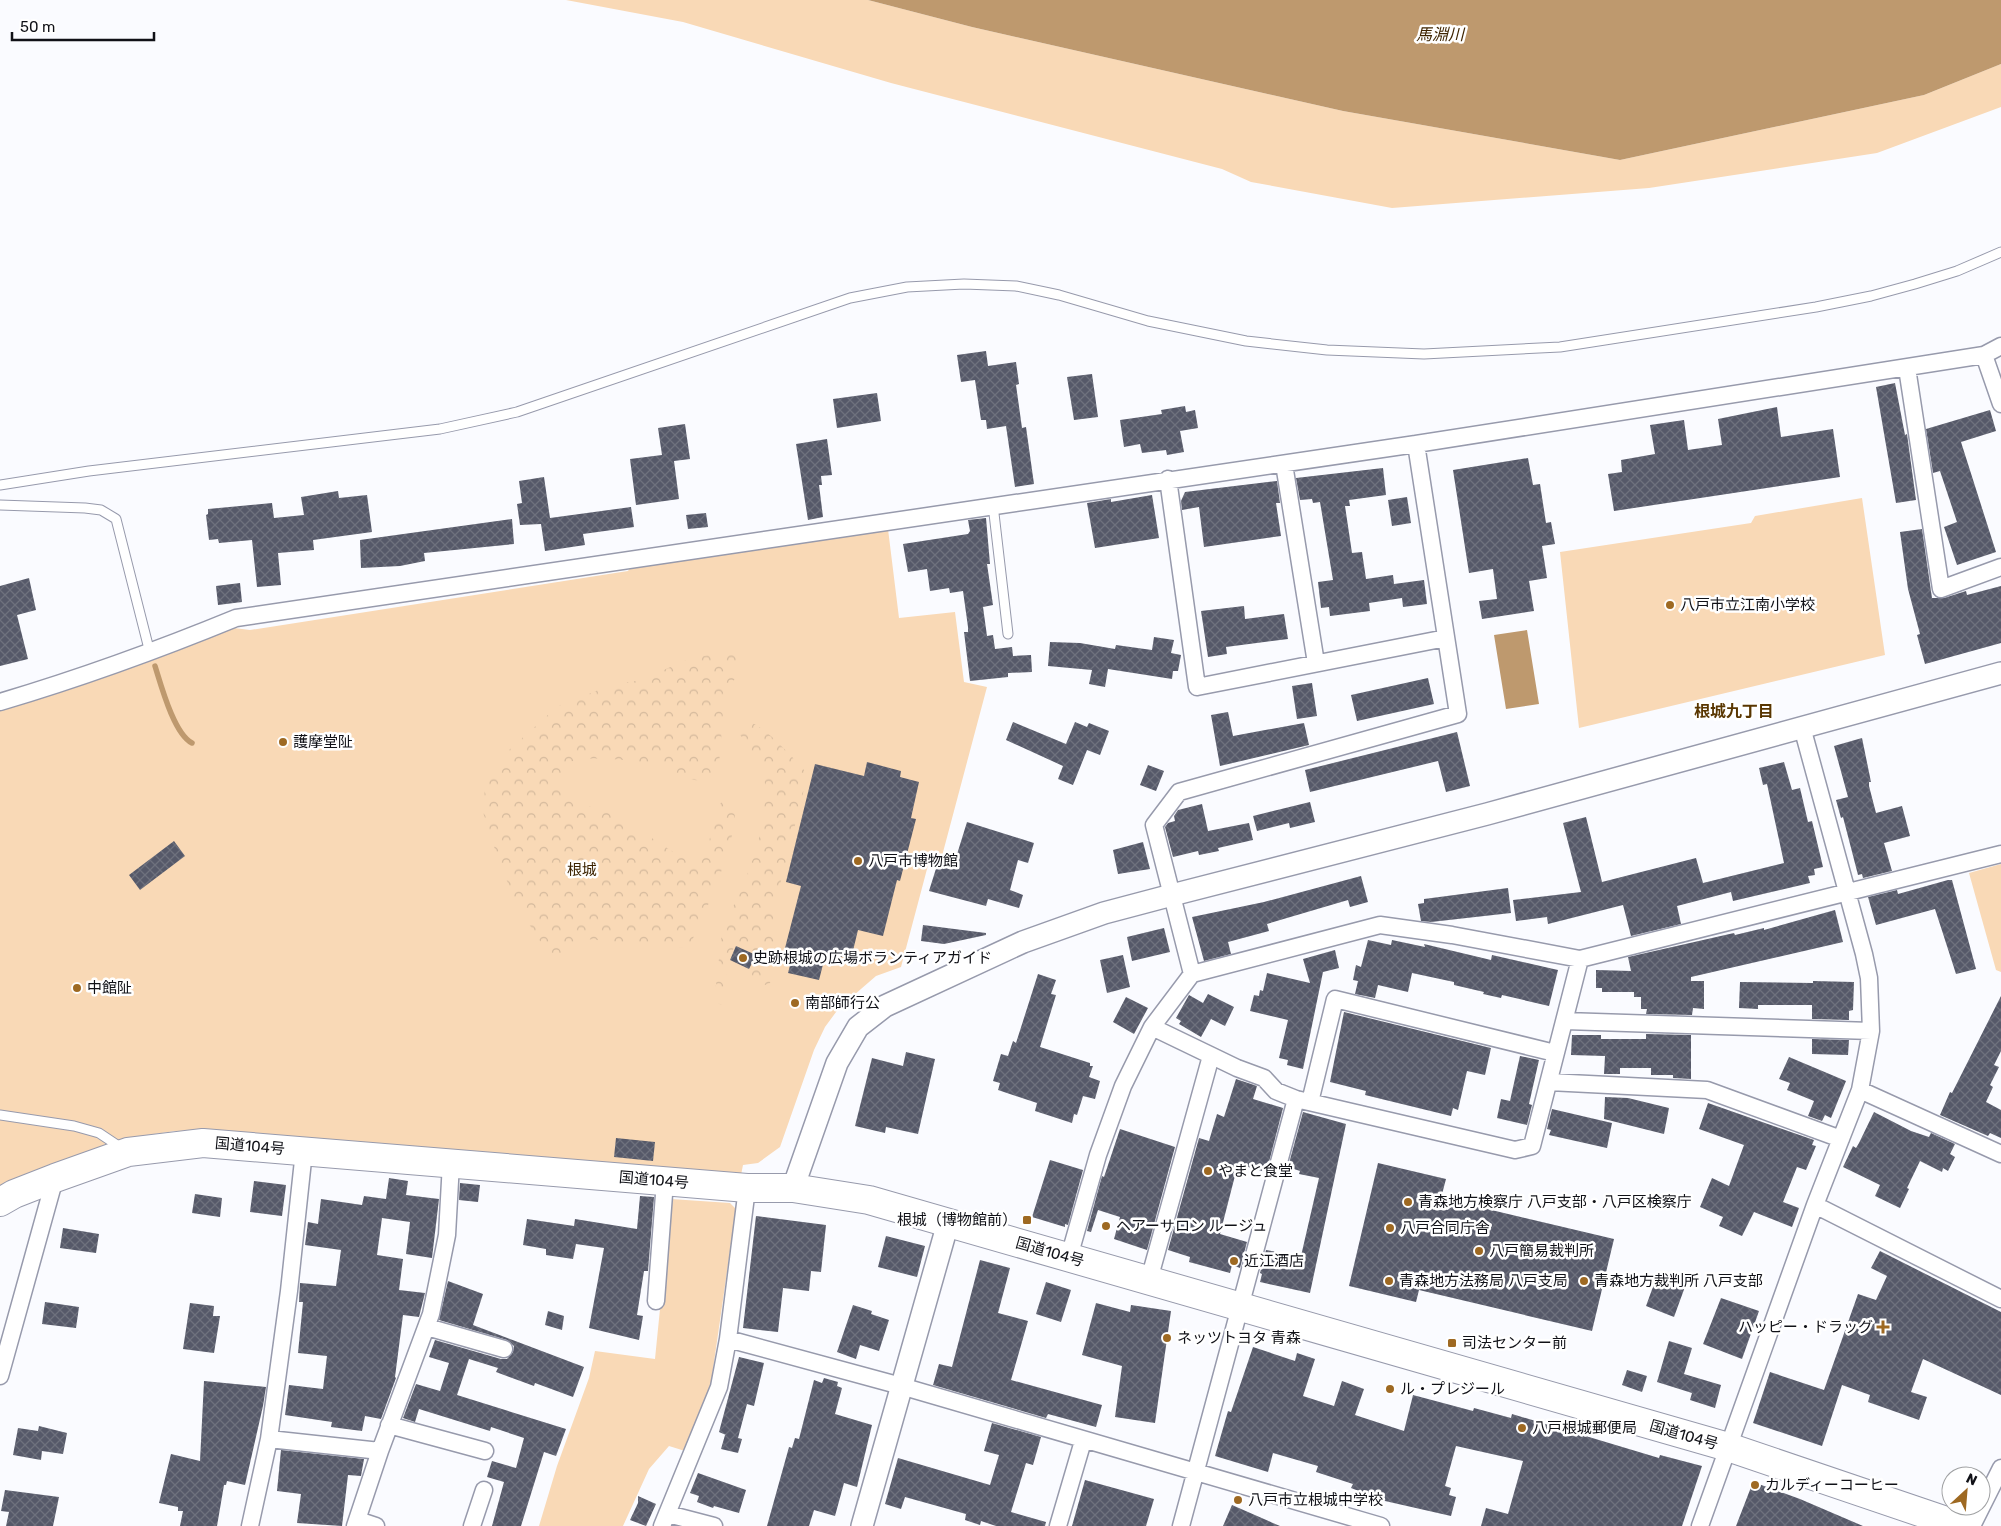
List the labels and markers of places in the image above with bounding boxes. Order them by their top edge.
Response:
place label: 八戸市立江南小学校 [1680,596,1815,614]
marker: 八戸市立江南小学校 [1664,599,1676,611]
place label: 護摩堂阯 [293,733,353,751]
marker: 護摩堂阯 [277,736,289,748]
place label: 八戸市博物館 [868,852,958,870]
marker: 八戸市博物館 [852,855,864,867]
place label: 史跡根城の広場ボランティアガイド [753,949,992,967]
marker: 史跡根城の広場ボランティアガイド [737,952,749,964]
place label: 中館阯 [87,979,132,997]
marker: 中館阯 [71,982,83,994]
place label: 南部師行公 [805,994,880,1012]
marker: 南部師行公 [789,997,801,1009]
place label: やまと食堂 [1218,1162,1293,1180]
marker: やまと食堂 [1202,1165,1214,1177]
place label: 青森地方検察庁 八戸支部・八戸区検察庁 [1418,1193,1692,1211]
marker: 青森地方検察庁 八戸支部・八戸区検察庁 [1402,1196,1414,1208]
place label: 根城（博物館前） [897,1211,1017,1229]
marker: 根城（博物館前） [1021,1214,1033,1226]
place label: ヘアーサロン ルージュ [1116,1217,1267,1235]
place label: 八戸合同庁舎 [1400,1219,1490,1237]
marker: ヘアーサロン ルージュ [1100,1220,1112,1232]
marker: 八戸合同庁舎 [1384,1222,1396,1234]
place label: 八戸簡易裁判所 [1489,1242,1594,1260]
marker: 八戸簡易裁判所 [1473,1245,1485,1257]
place label: 近江酒店 [1244,1252,1304,1270]
marker: 近江酒店 [1228,1255,1240,1267]
place label: 青森地方法務局 八戸支局 [1399,1272,1568,1290]
place label: 青森地方裁判所 八戸支部 [1594,1272,1763,1290]
marker: 青森地方法務局 八戸支局 [1383,1275,1395,1287]
marker: 青森地方裁判所 八戸支部 [1578,1275,1590,1287]
place label: ハッピー・ドラッグ [1738,1318,1873,1336]
marker: ハッピー・ドラッグ [1877,1321,1889,1333]
place label: ネッツトヨタ 青森 [1177,1329,1301,1347]
marker: ネッツトヨタ 青森 [1161,1332,1173,1344]
place label: 司法センター前 [1462,1334,1567,1352]
marker: 司法センター前 [1446,1337,1458,1349]
place label: ル・プレジール [1400,1380,1505,1398]
marker: ル・プレジール [1384,1383,1396,1395]
place label: 八戸根城郵便局 [1532,1419,1637,1437]
marker: 八戸根城郵便局 [1516,1422,1528,1434]
place label: カルディーコーヒー [1765,1476,1899,1494]
marker: カルディーコーヒー [1749,1479,1761,1491]
place label: 八戸市立根城中学校 [1248,1491,1383,1509]
marker: 八戸市立根城中学校 [1232,1494,1244,1506]

